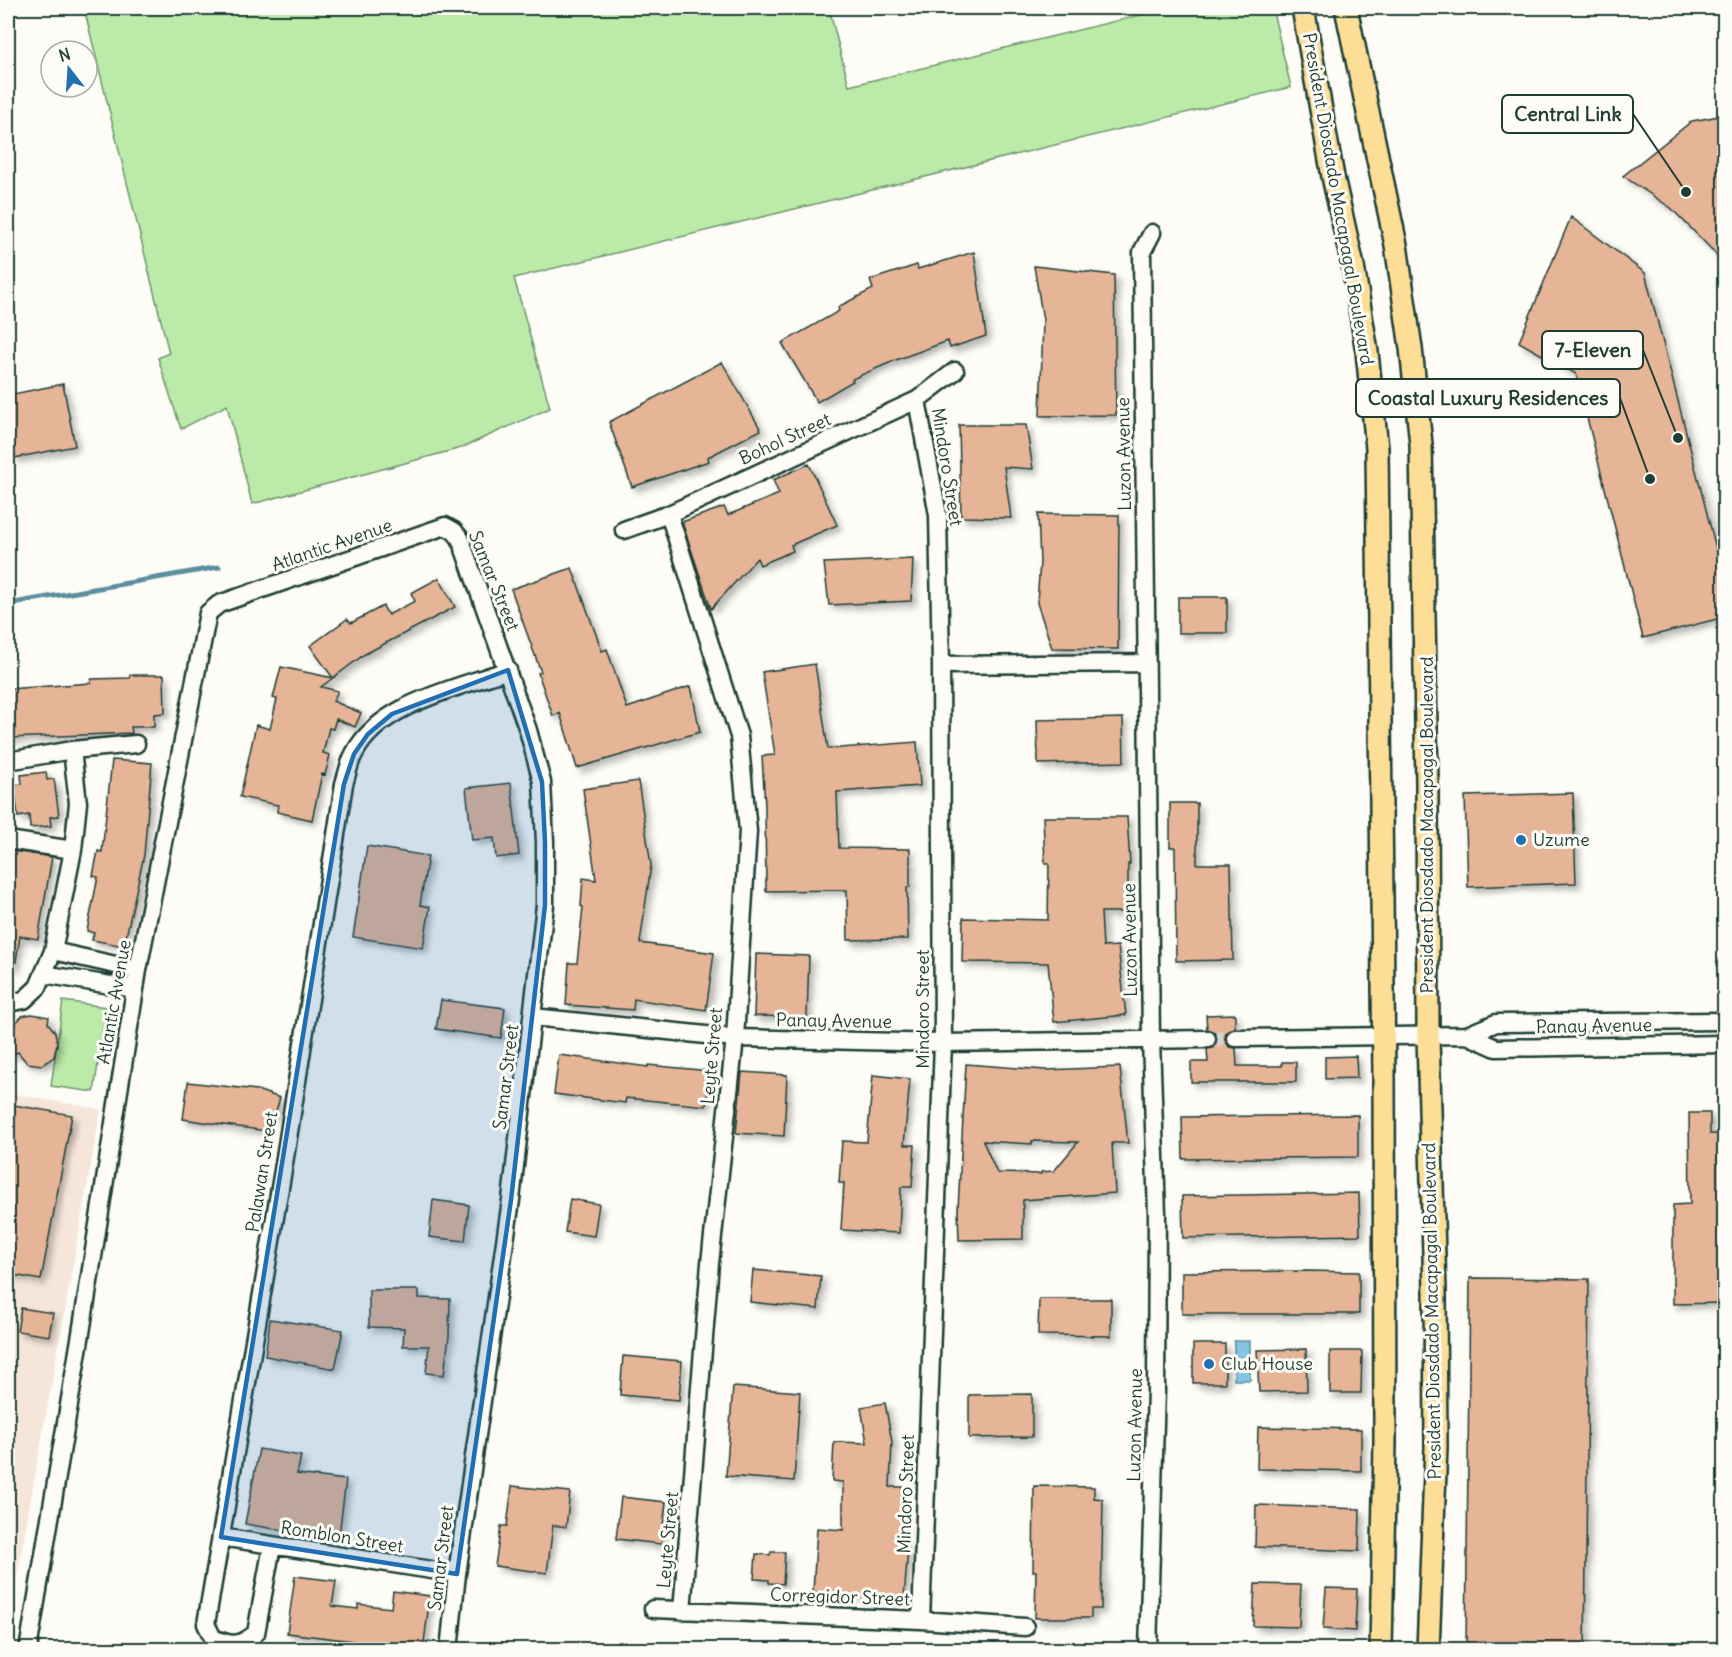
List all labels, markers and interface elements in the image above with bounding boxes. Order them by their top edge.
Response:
street label: President Diosdado Macapagal Boulevard [1298,31,1379,367]
north arrow [39,39,99,99]
text: N [56,43,73,66]
callout: Central Link [1502,95,1633,133]
text: Central Link [1514,101,1622,126]
callout: 7-Eleven [1542,331,1643,369]
text: 7-Eleven [1555,337,1632,362]
callout: Coastal Luxury Residences [1356,379,1620,417]
text: Coastal Luxury Residences [1368,385,1608,410]
street label: Luzon Avenue [1111,397,1136,511]
street label: Mindoro Street [927,406,968,528]
street label: Bohol Street [735,407,834,470]
street label: Atlantic Avenue [269,513,395,576]
street label: Samar Street [464,527,525,634]
street label: President Diosdado Macapagal Boulevard [1415,656,1438,994]
place label: Uzume [1533,828,1590,851]
marker: Uzume [1514,833,1528,847]
street label: Luzon Avenue [1117,883,1142,997]
street label: Atlantic Avenue [91,938,136,1066]
street label: Mindoro Street [911,949,934,1069]
street label: Leyte Street [696,1007,727,1105]
street label: Panay Avenue [776,1008,892,1033]
street label: Panay Avenue [1536,1013,1652,1038]
street label: Samar Street [488,1023,523,1131]
street label: Palawan Street [241,1110,282,1234]
street label: President Diosdado Macapagal Boulevard [1417,1142,1446,1480]
place label: Club House [1221,1352,1313,1375]
marker: Club House [1202,1357,1216,1371]
street label: Luzon Avenue [1122,1368,1147,1482]
street label: Mindoro Street [892,1434,919,1554]
street label: Leyte Street [652,1491,683,1589]
street label: Samar Street [423,1504,458,1612]
street label: Romblon Street [279,1515,405,1558]
street label: Corregidor Street [770,1583,910,1610]

